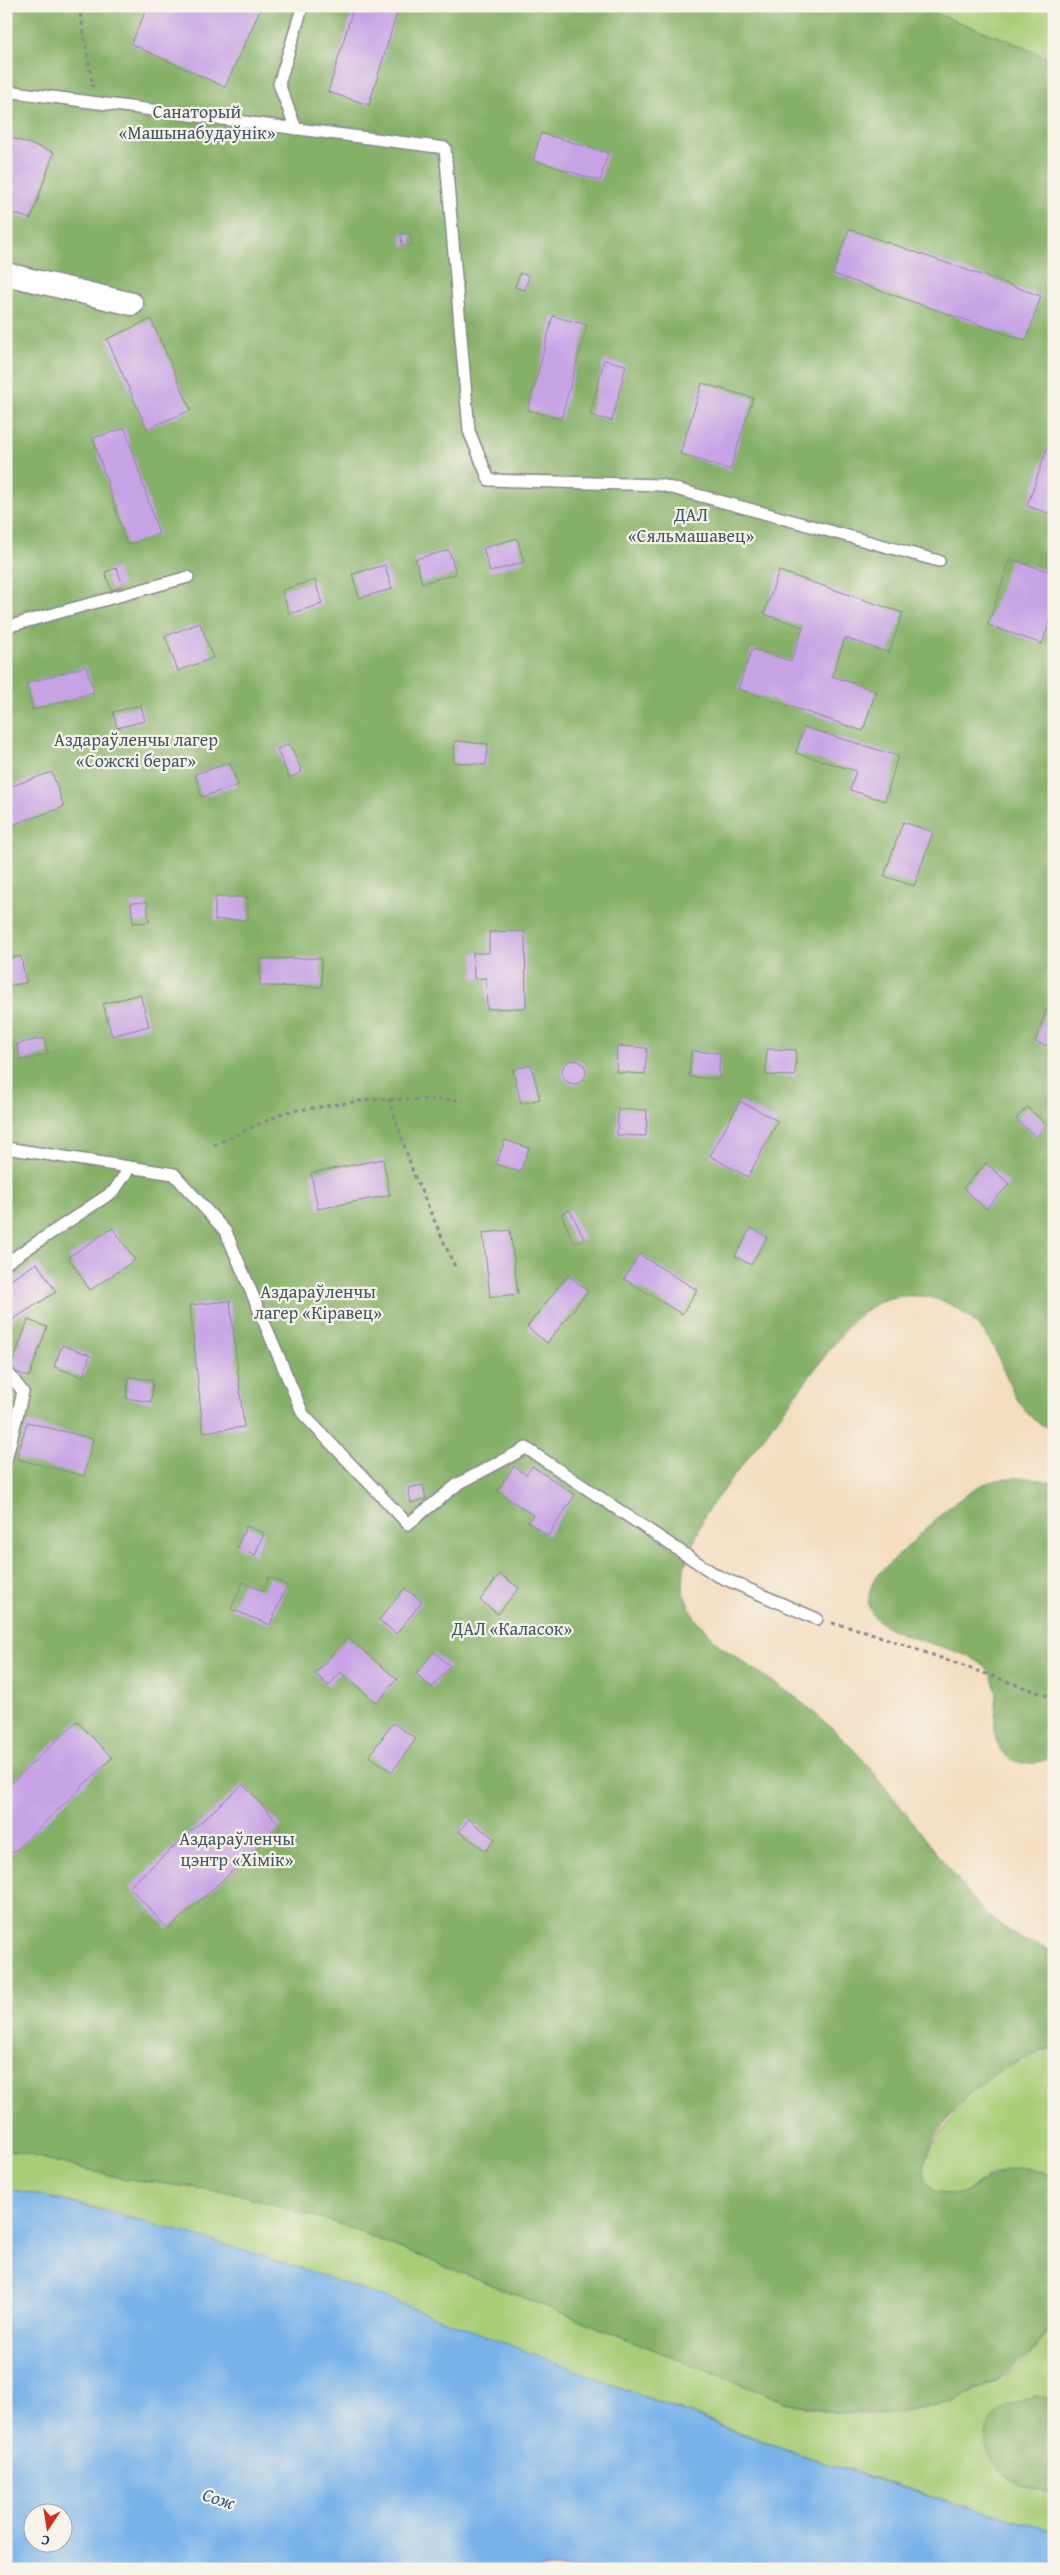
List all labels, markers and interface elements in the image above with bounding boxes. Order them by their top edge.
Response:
park label: Санаторый «Машынабудаўнік» [119,98,275,146]
park label: ДАЛ «Сяльмашавец» [628,501,754,549]
park label: Аздараўленчы лагер «Сожскі бераг» [54,726,218,774]
park label: Аздараўленчы лагер «Кіравец» [254,1278,382,1326]
park label: ДАЛ «Каласок» [451,1615,572,1642]
park label: Аздараўленчы цэнтр «Хімік» [179,1825,295,1873]
water label: Сож [199,2480,240,2517]
north arrow [22,2502,72,2552]
text: С [39,2530,51,2551]

